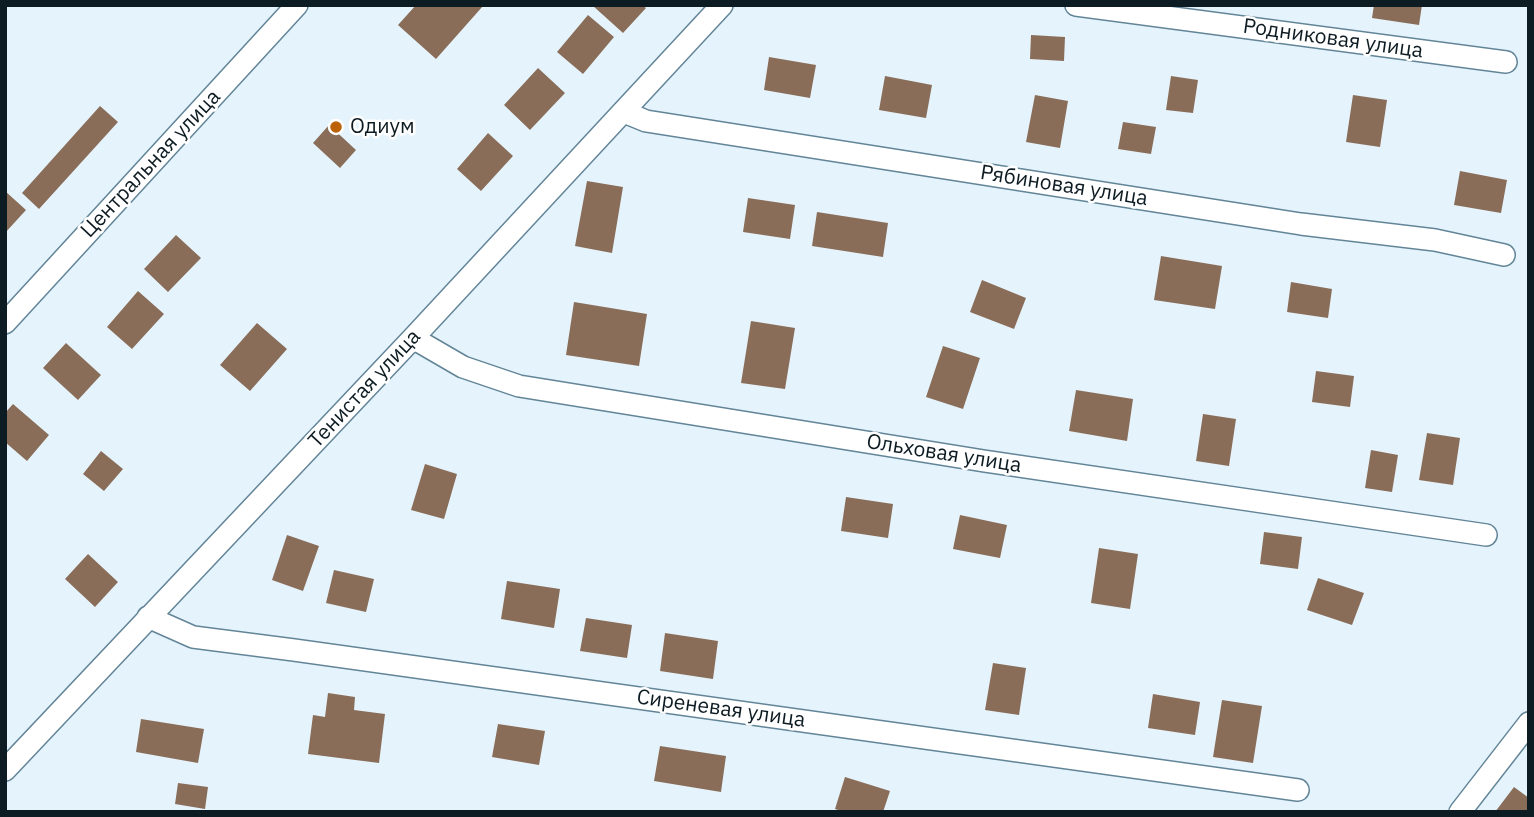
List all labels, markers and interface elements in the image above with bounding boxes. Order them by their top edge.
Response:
street label: Родниковая улица [1241,14,1425,64]
street label: Центральная улица [76,85,226,243]
place label: Одиум [350,114,415,140]
marker: Одиум [328,119,344,135]
street label: Рябиновая улица [978,160,1150,212]
street label: Тенистая улица [304,325,426,453]
street label: Ольховая улица [865,429,1023,479]
street label: Сиреневая улица [635,685,807,733]

